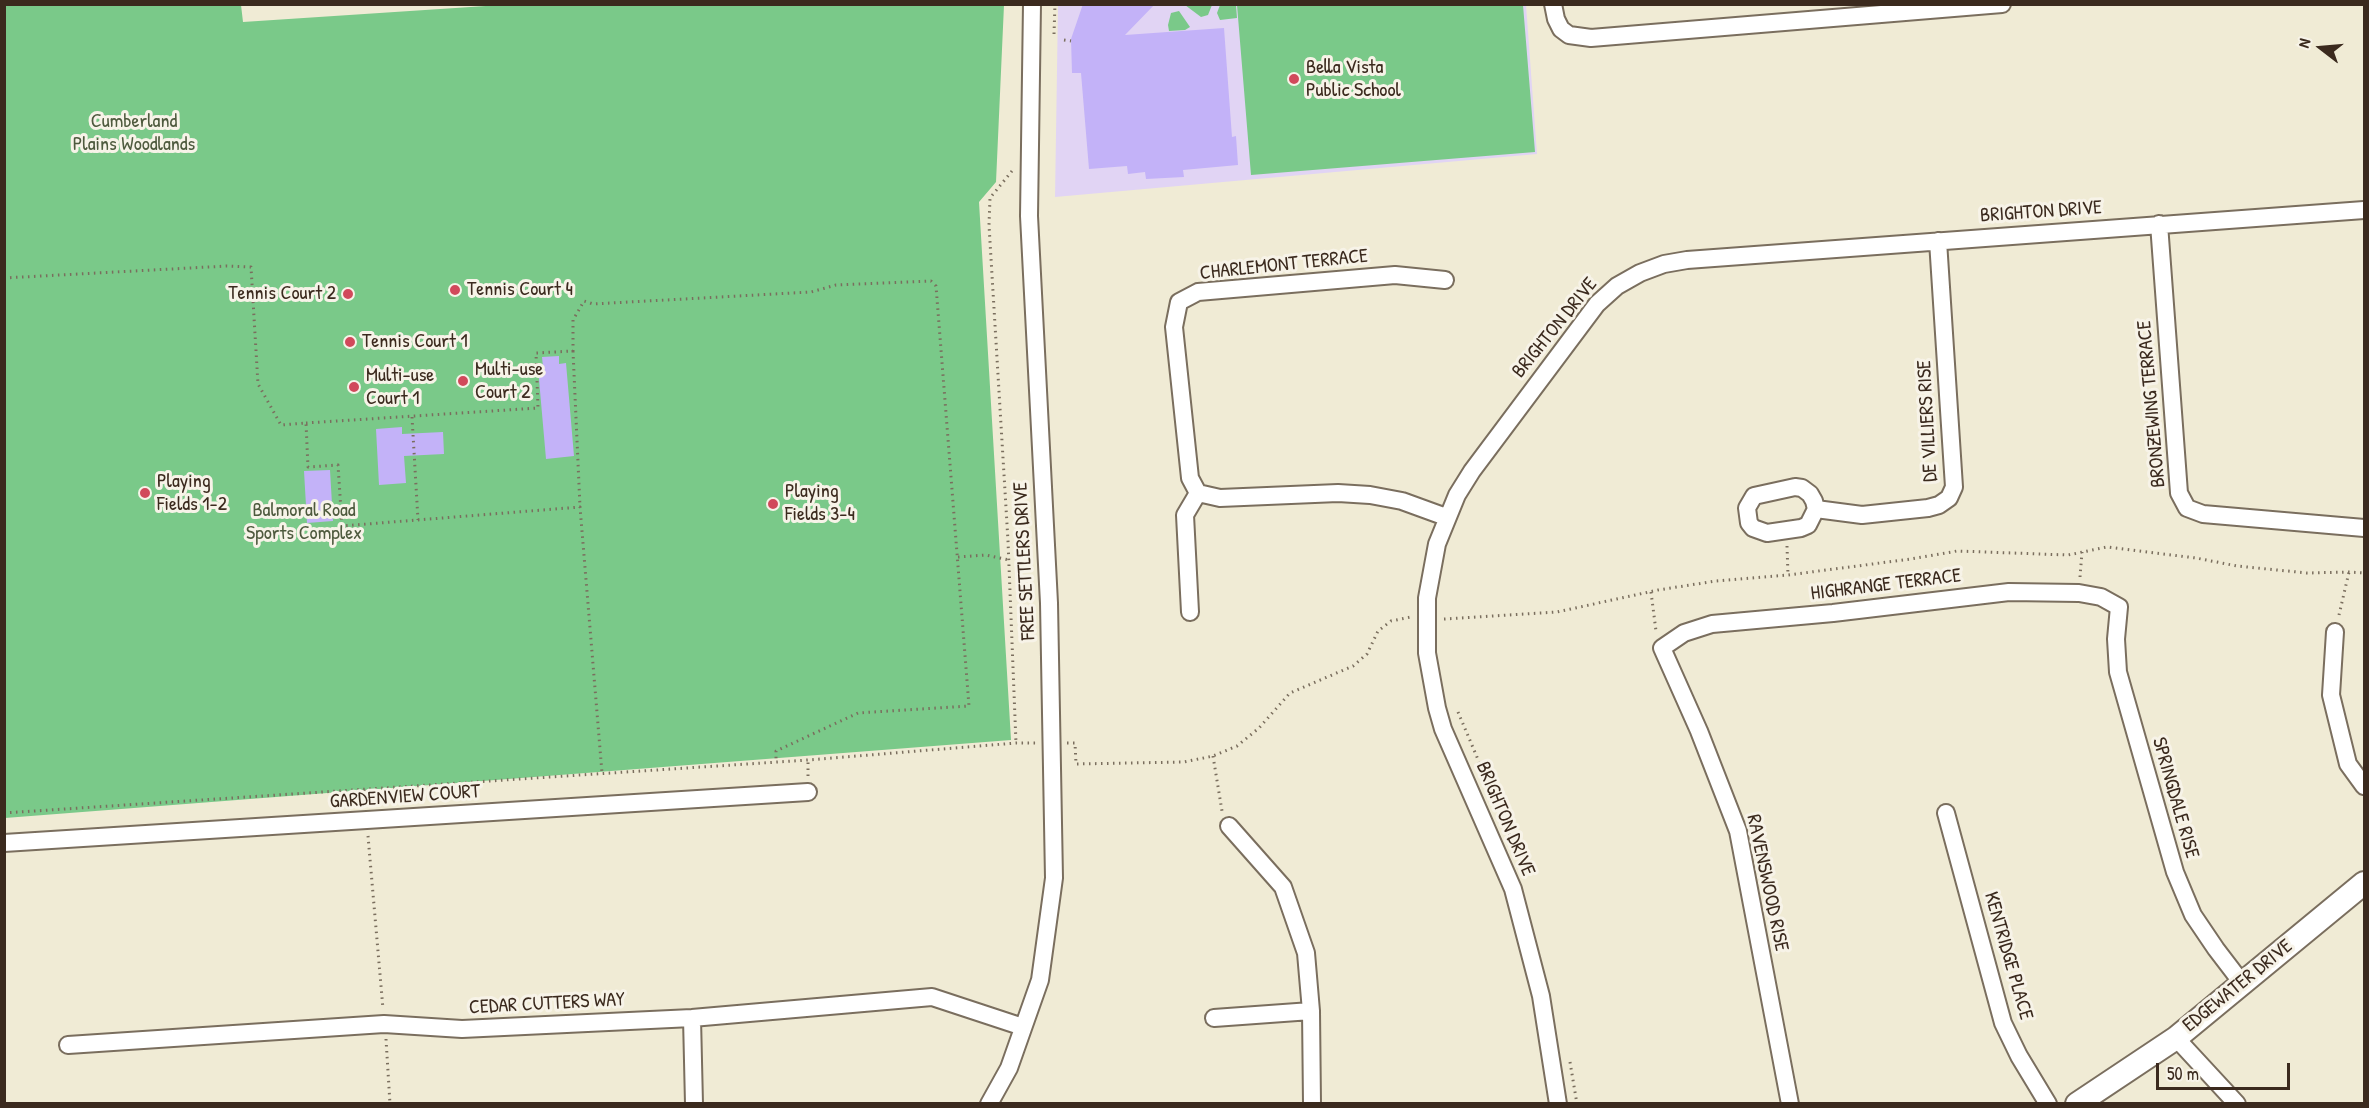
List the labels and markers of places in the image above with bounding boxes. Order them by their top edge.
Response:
place label: Bella Vista Public School [1306,56,1401,103]
marker: Bella Vista Public School [1287,72,1301,86]
place label: Tennis Court 4 [467,278,573,302]
place label: Tennis Court 2 [228,282,336,306]
marker: Tennis Court 4 [448,283,462,297]
marker: Tennis Court 2 [341,287,355,301]
place label: Tennis Court 1 [362,330,468,354]
marker: Tennis Court 1 [343,335,357,349]
place label: Multi-use Court 2 [475,358,543,405]
place label: Multi-use Court 1 [366,364,434,411]
marker: Multi-use Court 2 [456,374,470,388]
marker: Multi-use Court 1 [347,380,361,394]
place label: Playing Fields 1-2 [157,470,227,517]
place label: Playing Fields 3-4 [785,480,855,527]
marker: Playing Fields 1-2 [138,486,152,500]
marker: Playing Fields 3-4 [766,497,780,511]

